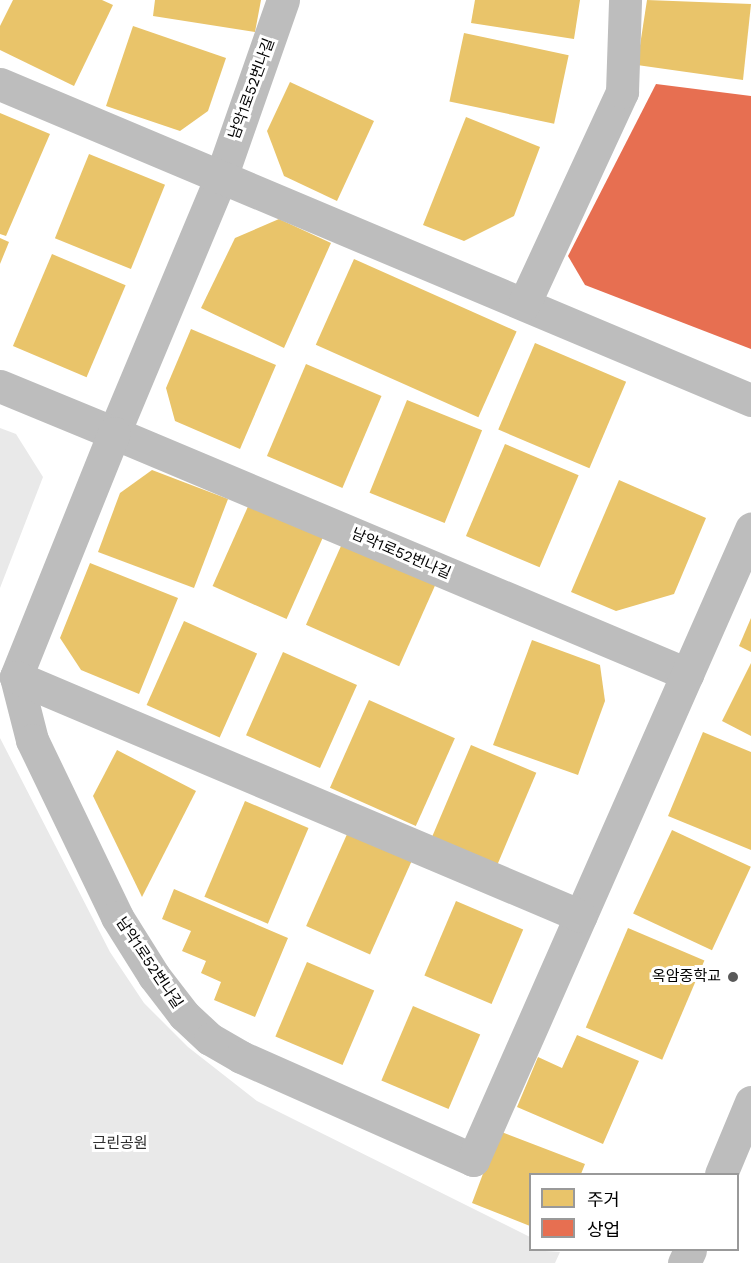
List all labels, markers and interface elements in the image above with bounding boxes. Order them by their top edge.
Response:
street label: 남악1로52번나길 [225,36,279,142]
street label: 남악1로52번나길 [349,525,453,583]
street label: 남악1로52번나길 [112,914,186,1012]
place label: 옥암중학교 [652,968,721,986]
marker: 옥암중학교 [726,970,740,984]
park label: 근린공원 [92,1135,148,1153]
legend [529,1173,739,1251]
text: 주거 [587,1189,620,1210]
text: 상업 [587,1219,620,1240]

